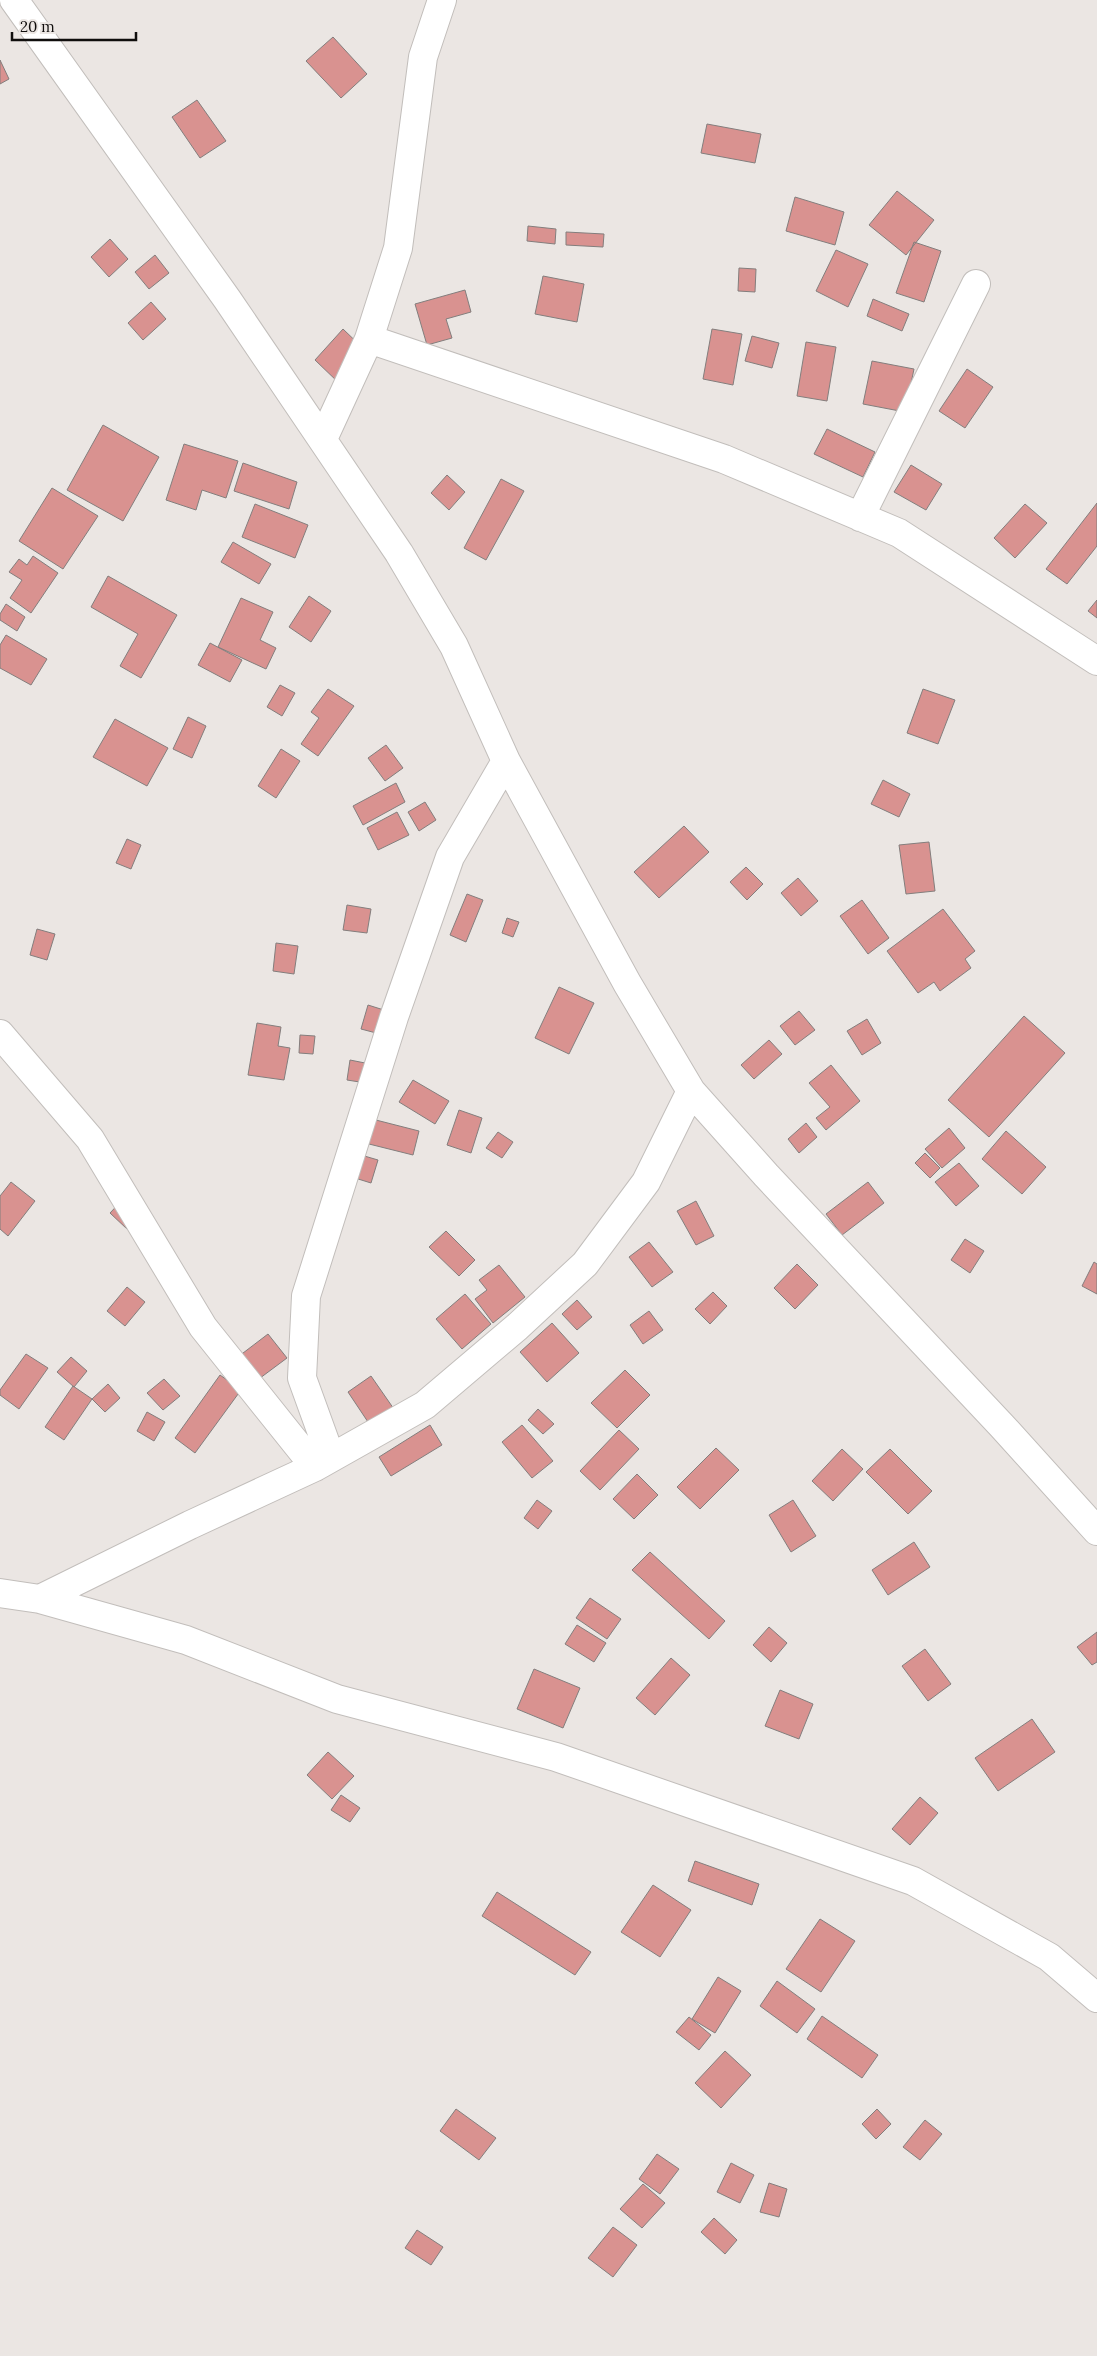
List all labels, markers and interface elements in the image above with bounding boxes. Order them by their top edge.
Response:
scale bar [12,10,136,42]
text: 20 m [20,17,55,36]

